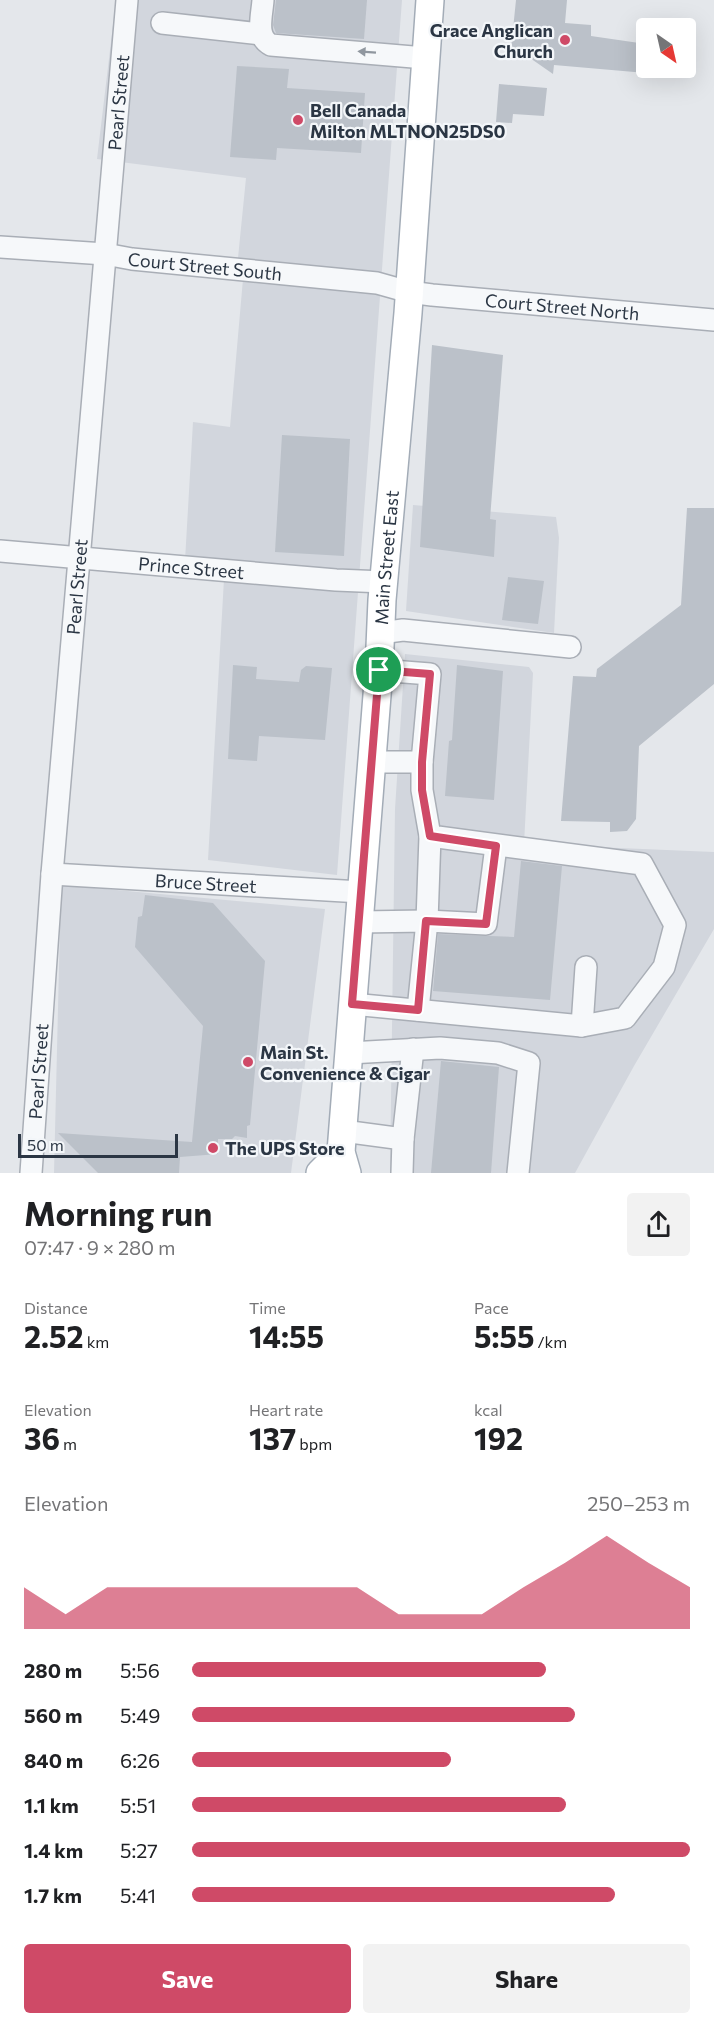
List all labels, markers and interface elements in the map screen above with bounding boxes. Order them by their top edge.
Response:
north arrow [636,18,696,78]
map controls [636,18,696,78]
place label: Grace Anglican Church [430,19,553,62]
marker: Grace Anglican Church [558,33,572,47]
one-way arrow [357,48,376,57]
street label: Pearl Street [103,54,133,151]
place label: Bell Canada Milton MLTNON25DS0 [310,99,506,142]
marker: Bell Canada Milton MLTNON25DS0 [291,113,305,127]
street label: Court Street South [127,248,283,285]
street label: Court Street North [484,289,640,324]
street label: Main Street East [370,489,403,625]
street label: Pearl Street [62,538,92,636]
street label: Prince Street [137,552,245,583]
pin [353,644,404,695]
icon: arrive [362,653,395,686]
street label: Bruce Street [154,869,257,897]
street label: Pearl Street [24,1023,52,1120]
place label: Main St. Convenience & Cigar [260,1041,431,1084]
marker: Main St. Convenience & Cigar [241,1055,255,1069]
scale bar [18,1131,178,1158]
text: 50 m [27,1135,64,1154]
place label: The UPS Store [225,1137,345,1159]
marker: The UPS Store [206,1141,220,1155]
text: Morning run [24,1192,212,1233]
button: share [627,1193,690,1256]
text: 07:47 · 9 × 280 m [24,1235,175,1259]
text: Distance [24,1298,88,1317]
text: Time [249,1298,286,1317]
text: Pace [474,1298,509,1317]
text: 2.52 [24,1317,84,1354]
text: 14:55 [249,1317,324,1354]
text: 5:55 [474,1317,534,1354]
text: km [84,1332,109,1351]
text: /km [534,1332,567,1351]
text: Elevation [24,1400,92,1419]
text: Heart rate [249,1400,323,1419]
text: kcal [474,1400,503,1419]
text: 36 [24,1419,60,1456]
text: 137 [249,1419,296,1456]
text: 192 [474,1419,523,1456]
text: m [60,1434,77,1453]
text: bpm [296,1434,332,1453]
text: Elevation [24,1491,109,1515]
text: 250–253 m [587,1491,690,1515]
text: 280 m [24,1658,82,1682]
text: 5:56 [120,1658,160,1682]
text: 560 m [24,1703,83,1727]
text: 5:49 [120,1703,160,1727]
text: 840 m [24,1748,83,1772]
text: 6:26 [120,1748,160,1772]
text: 1.1 km [24,1793,79,1817]
text: 5:51 [120,1793,156,1817]
text: 1.4 km [24,1838,83,1862]
text: 5:27 [120,1838,158,1862]
text: 1.7 km [24,1883,82,1907]
text: 5:41 [120,1883,156,1907]
button: Save [24,1944,351,2013]
button: Share [363,1944,690,2013]

